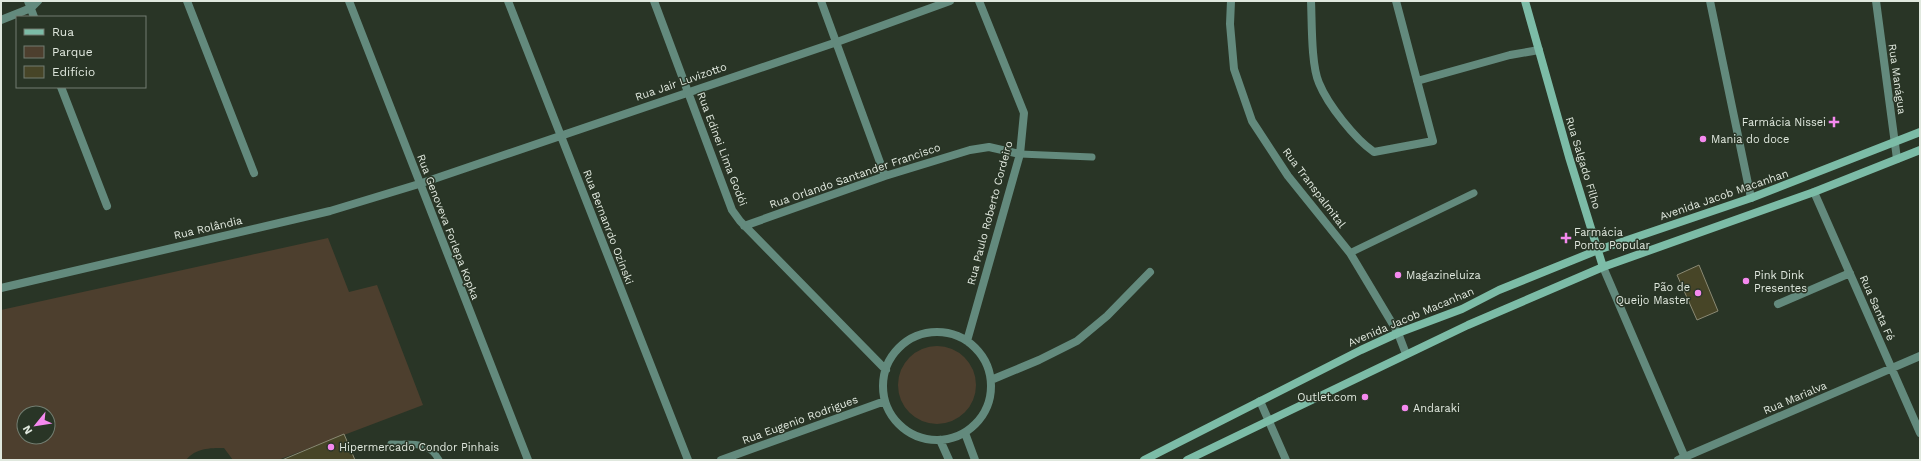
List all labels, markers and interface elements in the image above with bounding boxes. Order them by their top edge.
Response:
legend [16,16,146,88]
text: Rua [52,25,74,39]
street label: Rua Manágua [1886,43,1908,115]
text: Parque [52,45,93,59]
street label: Rua Jair Luvizotto [634,60,728,104]
text: Edifício [52,65,95,79]
street label: Rua Edinei Lima Godói [694,90,750,208]
street label: Rua Salgado Filho [1563,115,1603,211]
place label: Farmácia Nissei [1742,116,1826,129]
marker: Farmácia Nissei [1829,117,1839,127]
place label: Mania do doce [1711,133,1789,146]
marker: Mania do doce [1698,134,1708,144]
street label: Rua Paulo Roberto Cordeiro [964,139,1016,287]
street label: Rua Orlando Santander Francisco [768,141,942,211]
street label: Rua Transpalmital [1280,146,1349,231]
street label: Rua Genoveva Forlepa Kopka [414,152,482,302]
street label: Avenida Jacob Macanhan [1658,167,1790,223]
street label: Rua Bernanrdo Ozinski [580,168,636,286]
street label: Rua Rolândia [172,214,244,242]
place label: Farmácia Ponto Popular [1574,226,1650,252]
marker: Farmácia Ponto Popular [1561,233,1571,243]
place label: Magazineluiza [1406,269,1481,282]
place label: Pink Dink Presentes [1754,269,1807,295]
marker: Magazineluiza [1393,270,1403,280]
street label: Rua Santa Fé [1857,273,1897,343]
marker: Pink Dink Presentes [1741,276,1751,286]
place label: Pão de Queijo Master [1616,281,1690,307]
street label: Avenida Jacob Macanhan [1346,285,1476,349]
marker: Pão de Queijo Master [1693,288,1703,298]
street label: Rua Marialva [1761,379,1829,417]
place label: Outlet.com [1297,391,1357,404]
marker: Outlet.com [1360,392,1370,402]
street label: Rua Eugenio Rodrigues [740,393,860,447]
place label: Andaraki [1413,402,1460,415]
marker: Andaraki [1400,403,1410,413]
north arrow [16,405,56,445]
text: N [20,423,35,437]
place label: Hipermercado Condor Pinhais [339,441,499,454]
marker: Hipermercado Condor Pinhais [326,442,336,452]

